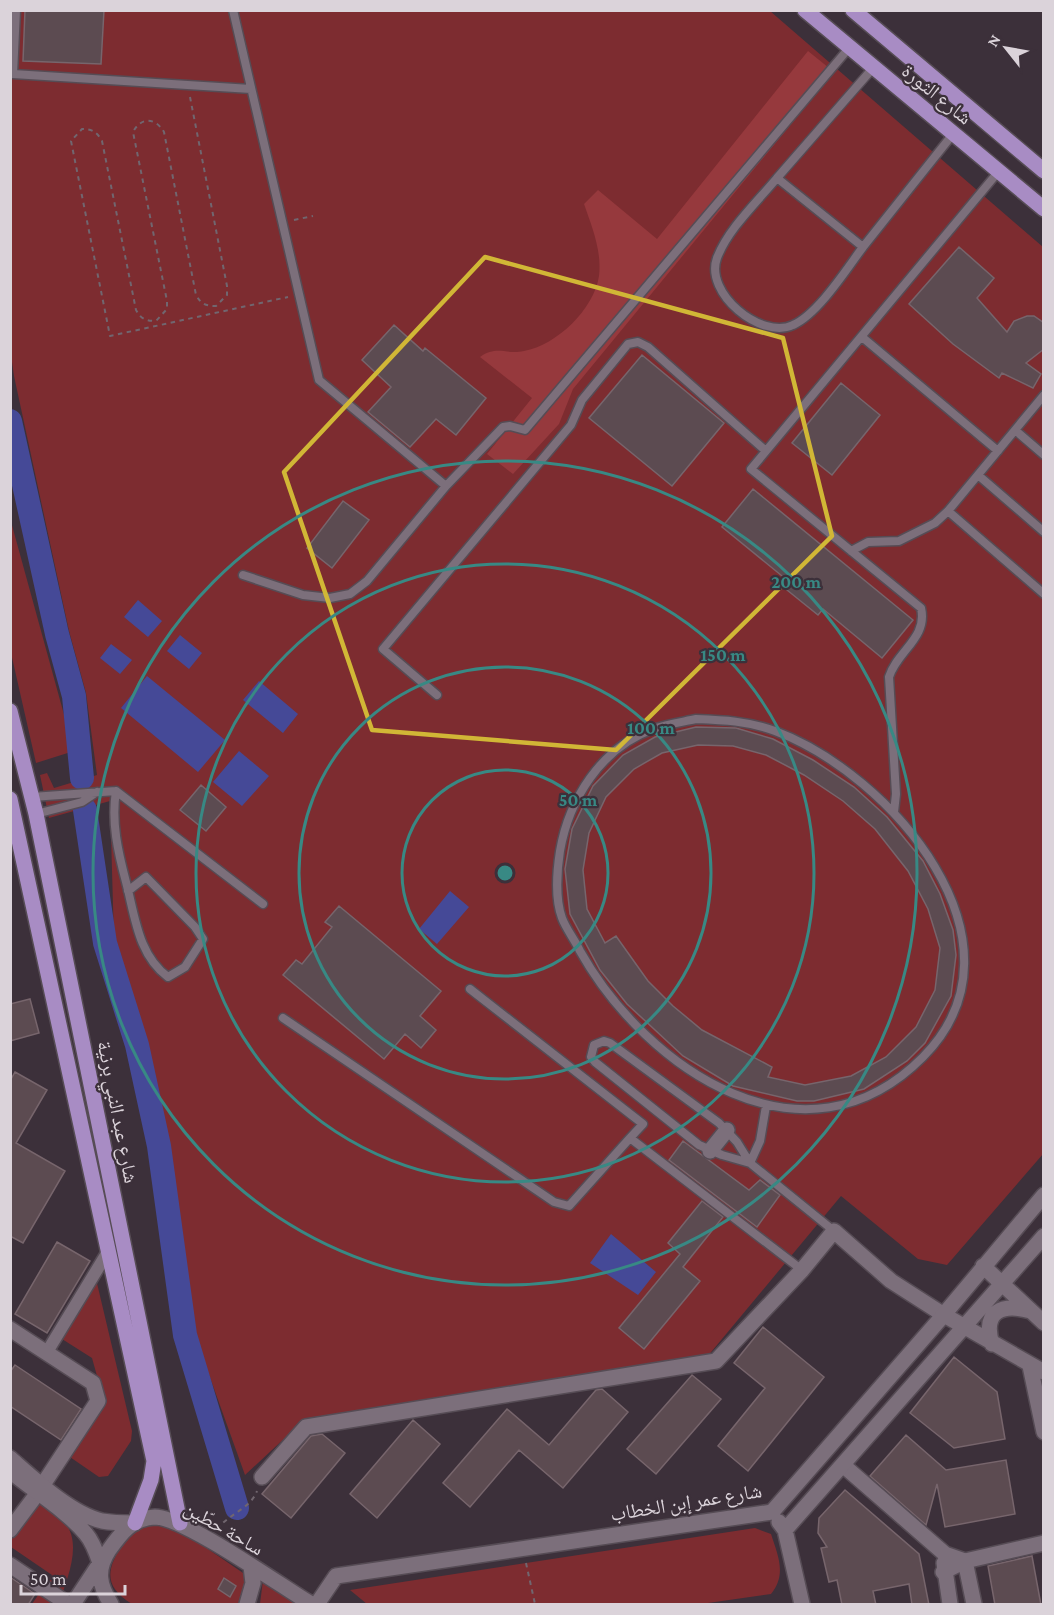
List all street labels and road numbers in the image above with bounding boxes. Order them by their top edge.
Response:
street label: شارع الثورة [896,59,976,130]
street label: شارع عبد النبي برنية [88,1039,143,1186]
street label: شارع عمر إبن الخطاب [609,1479,764,1528]
street label: ساحة حطّين [180,1496,268,1560]

